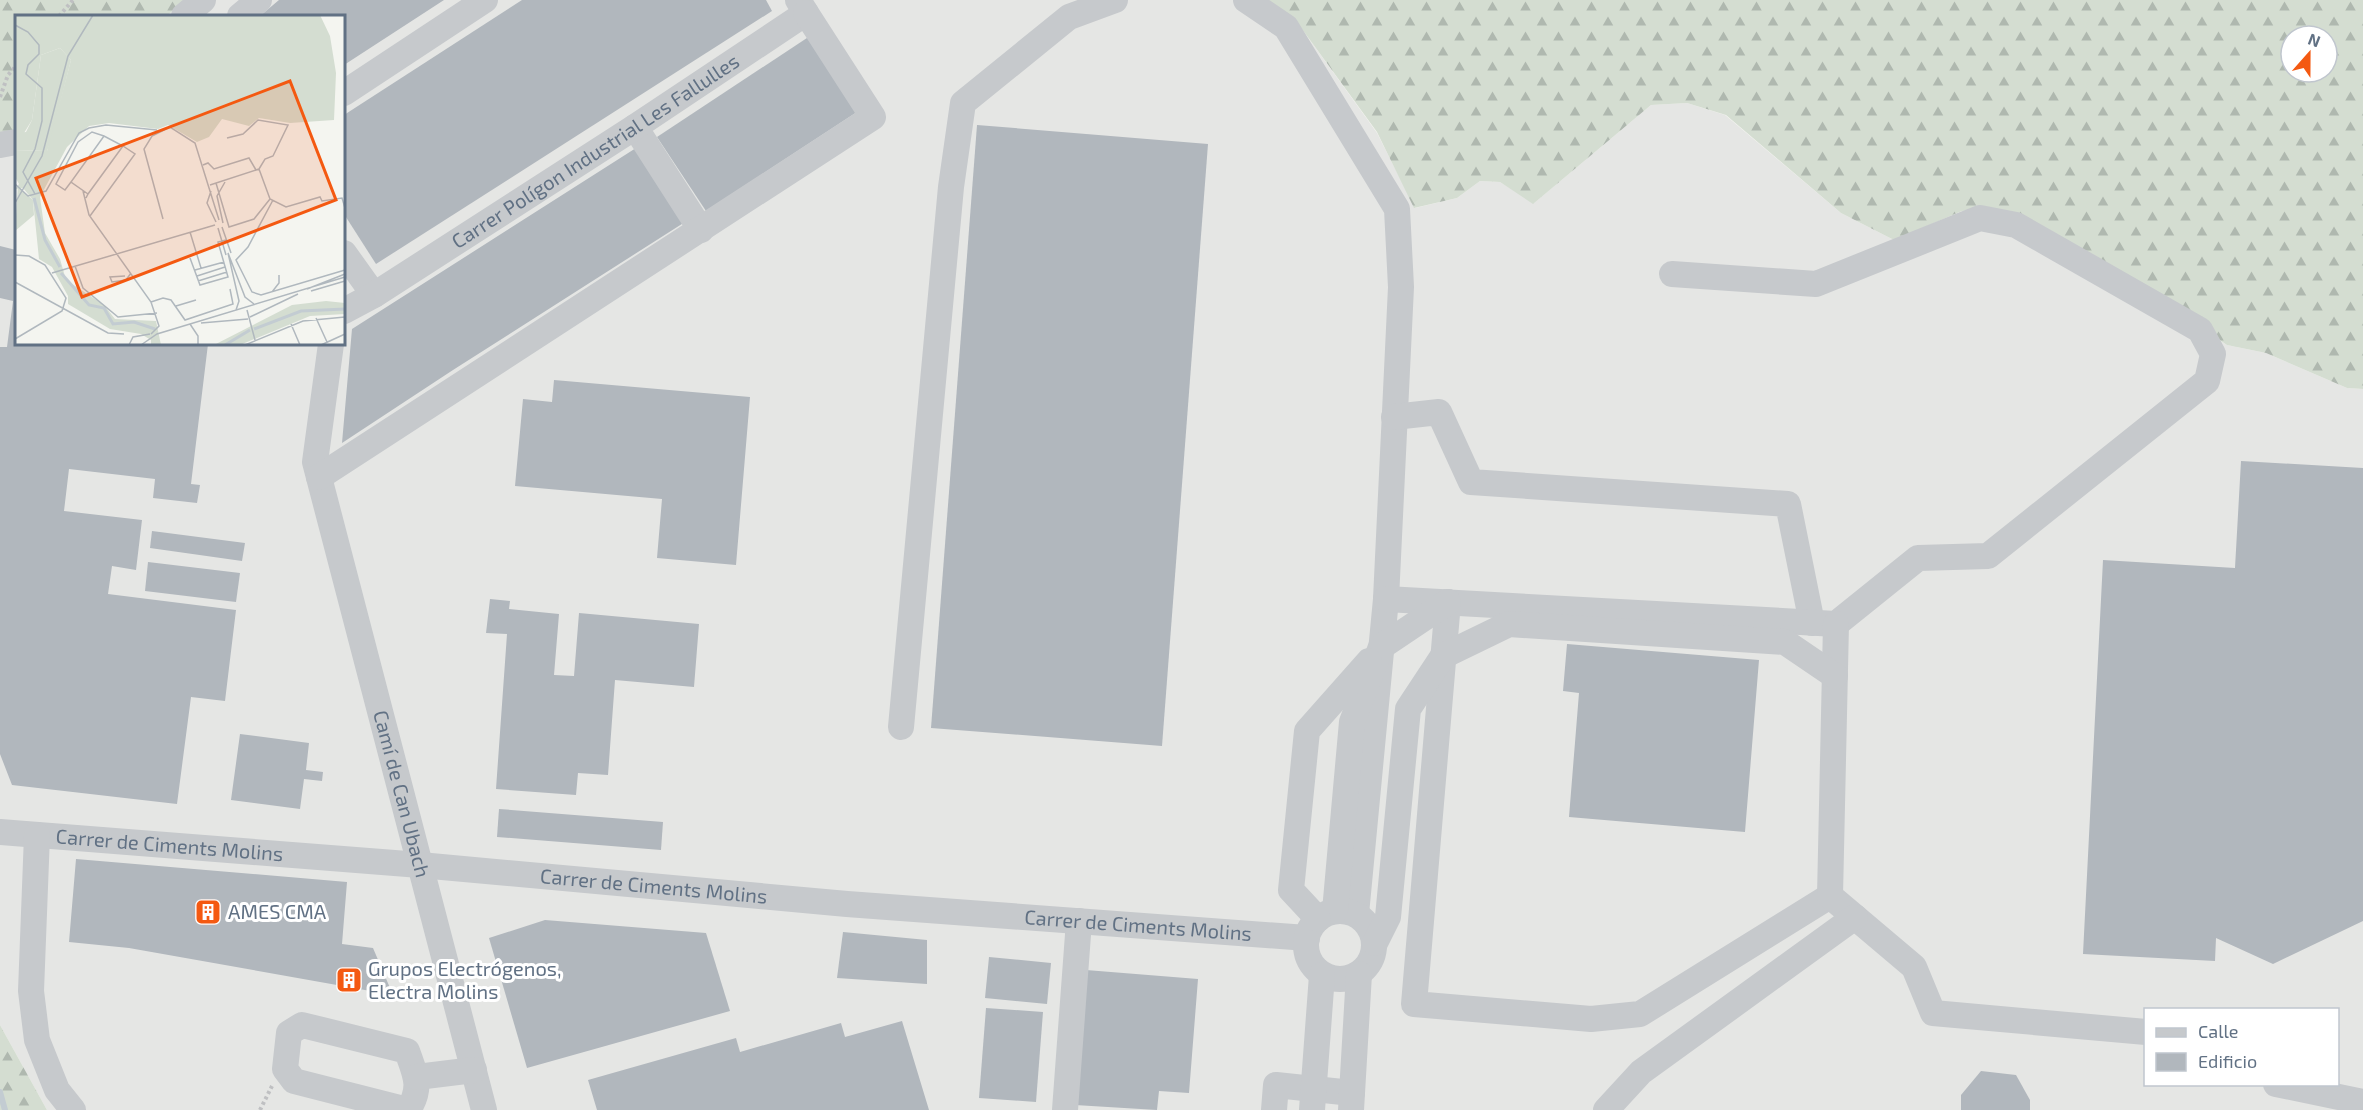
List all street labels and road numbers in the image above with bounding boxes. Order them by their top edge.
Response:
street label: Carrer Polígon Industrial Les Fallulles [447,48,743,253]
street label: Camí de Can Ubach [369,707,436,880]
street label: Carrer de Ciments Molins [55,823,284,865]
street label: Carrer de Ciments Molins [539,863,768,908]
street label: Carrer de Ciments Molins [1024,904,1253,945]

